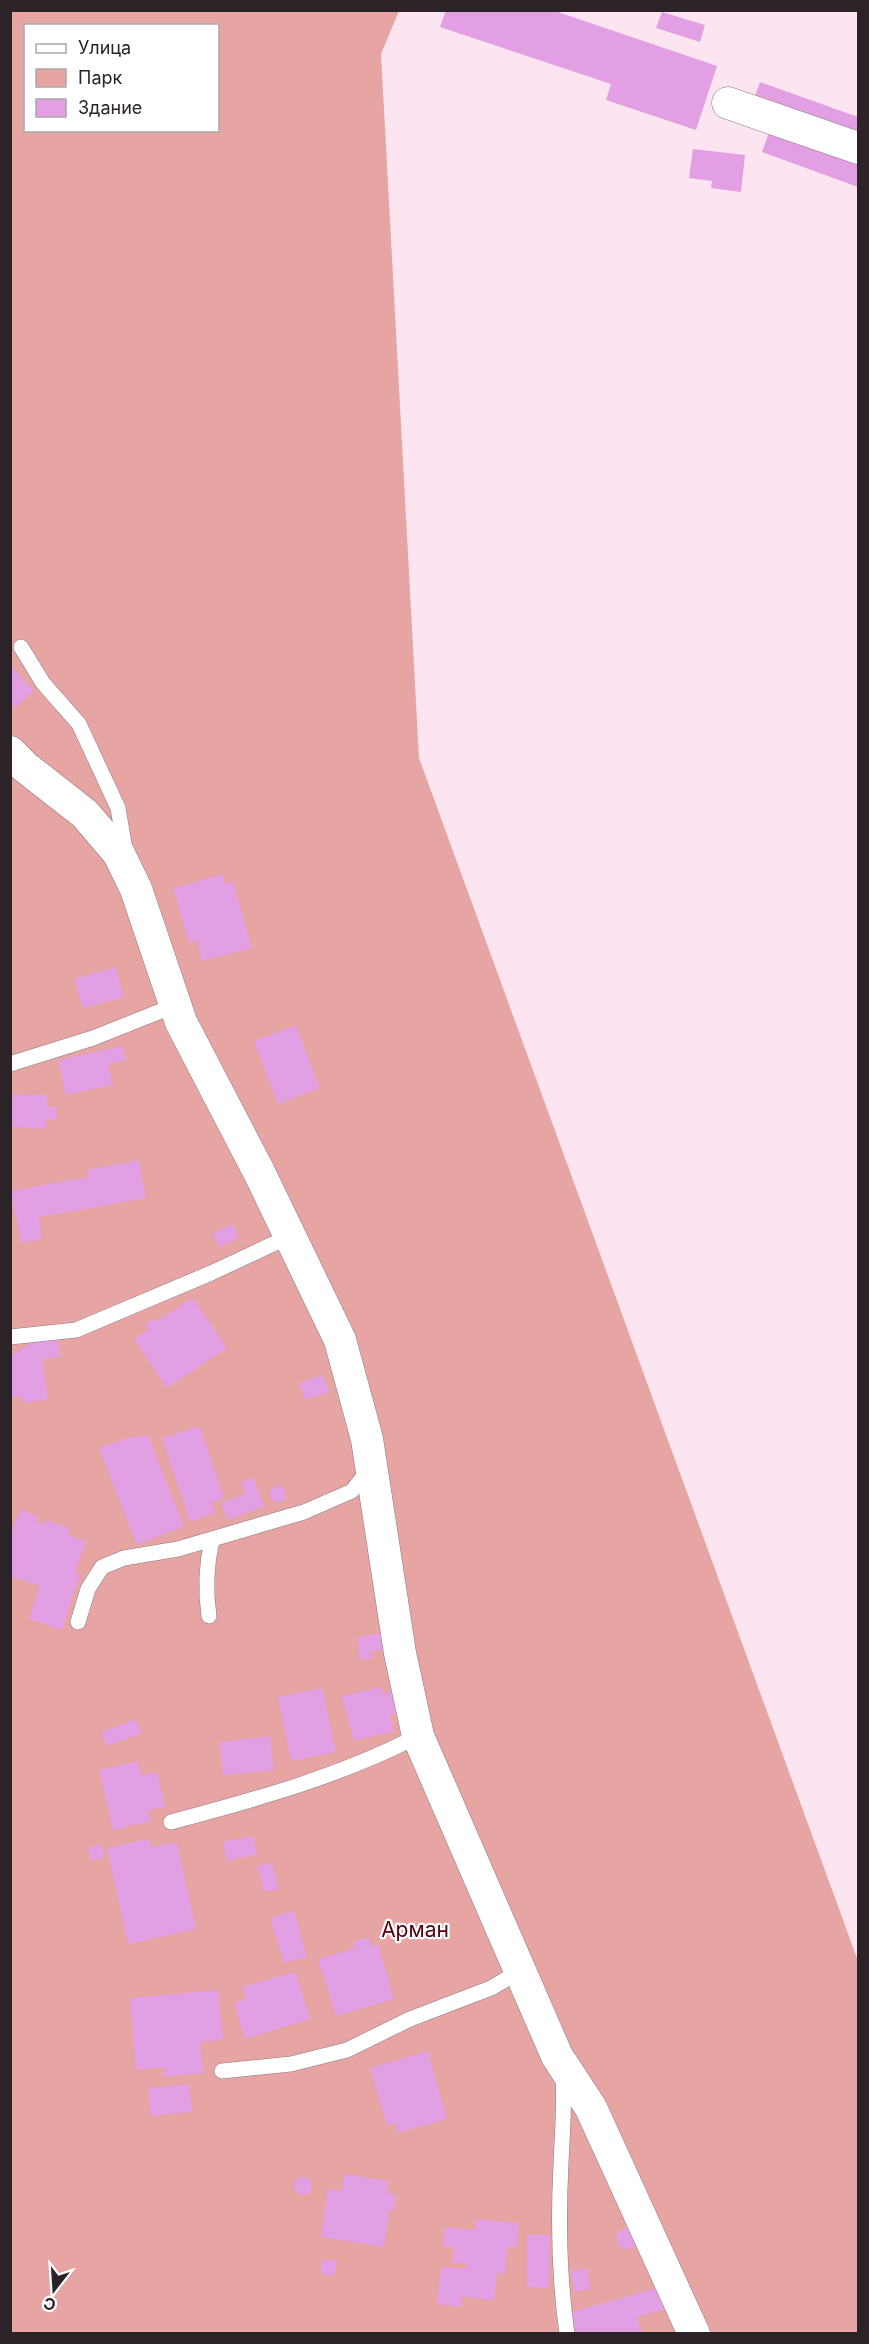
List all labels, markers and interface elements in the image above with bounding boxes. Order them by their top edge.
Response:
legend [24,24,219,132]
text: Улица [78,37,131,58]
text: Парк [78,67,123,88]
text: Здание [78,97,142,118]
park label: Арман [381,1917,449,1942]
north arrow [24,2260,84,2320]
text: С [41,2293,58,2316]

